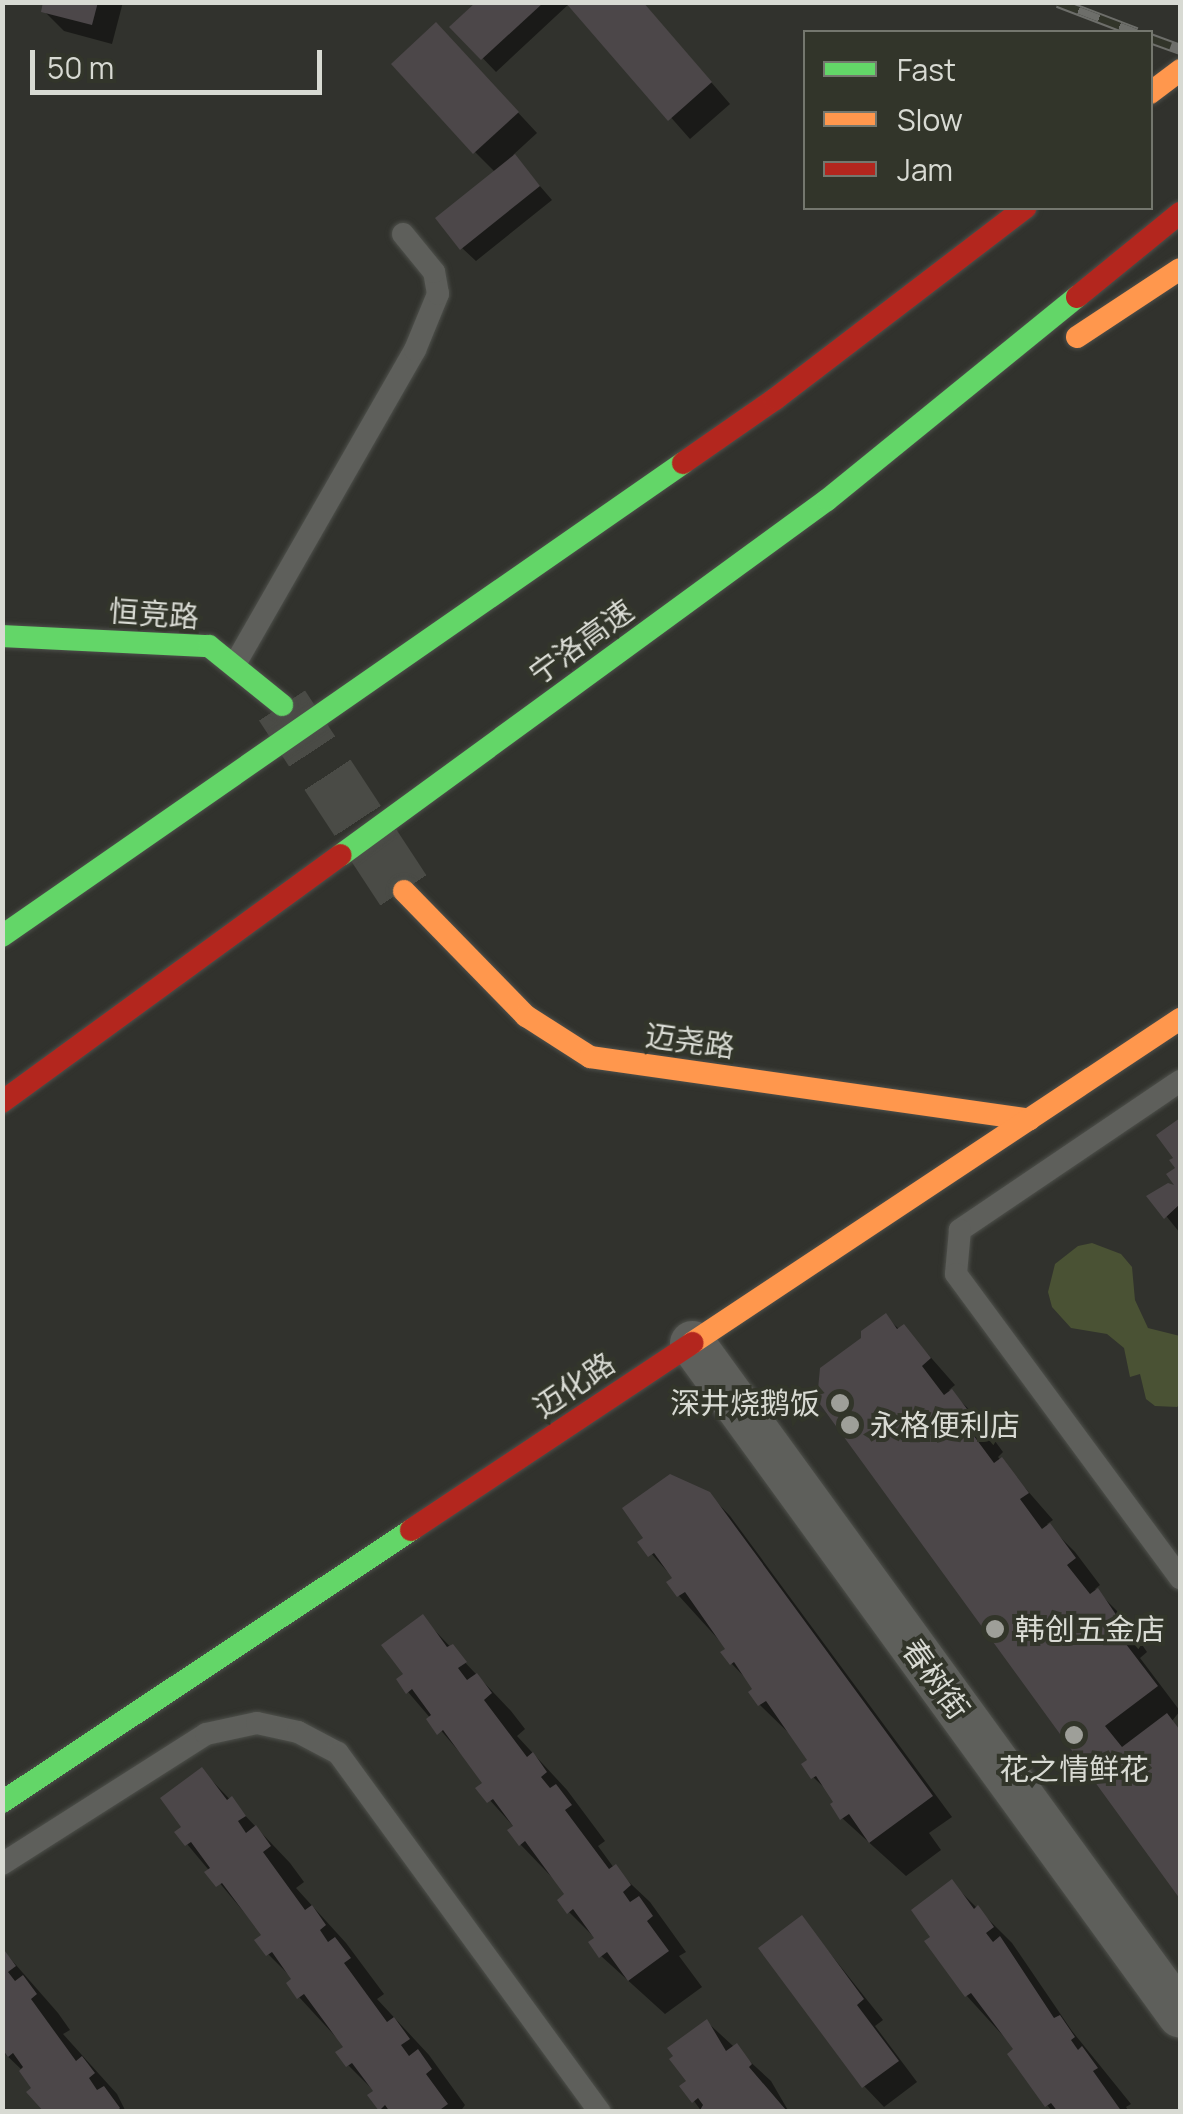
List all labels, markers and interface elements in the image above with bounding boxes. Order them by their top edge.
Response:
scale bar [35,30,328,92]
legend [803,30,1153,210]
text: 50 m [47,47,114,88]
text: Fast [897,49,956,90]
text: Slow [897,99,963,140]
text: Jam [897,149,953,190]
street label: 宁洛高速 [522,592,640,692]
street label: 恒竞路 [108,593,200,635]
street label: 迈尧路 [643,1017,737,1065]
street label: 迈化路 [527,1345,621,1425]
place label: 深井烧鹅饭 [670,1385,820,1421]
marker: 深井烧鹅饭 [829,1392,851,1414]
place label: 永格便利店 [870,1407,1020,1443]
marker: 永格便利店 [839,1414,861,1436]
place label: 韩创五金店 [1015,1611,1165,1647]
marker: 韩创五金店 [984,1618,1006,1640]
street label: 春树街 [895,1632,977,1726]
marker: 花之情鲜花 [1063,1724,1085,1746]
place label: 花之情鲜花 [999,1751,1149,1787]

